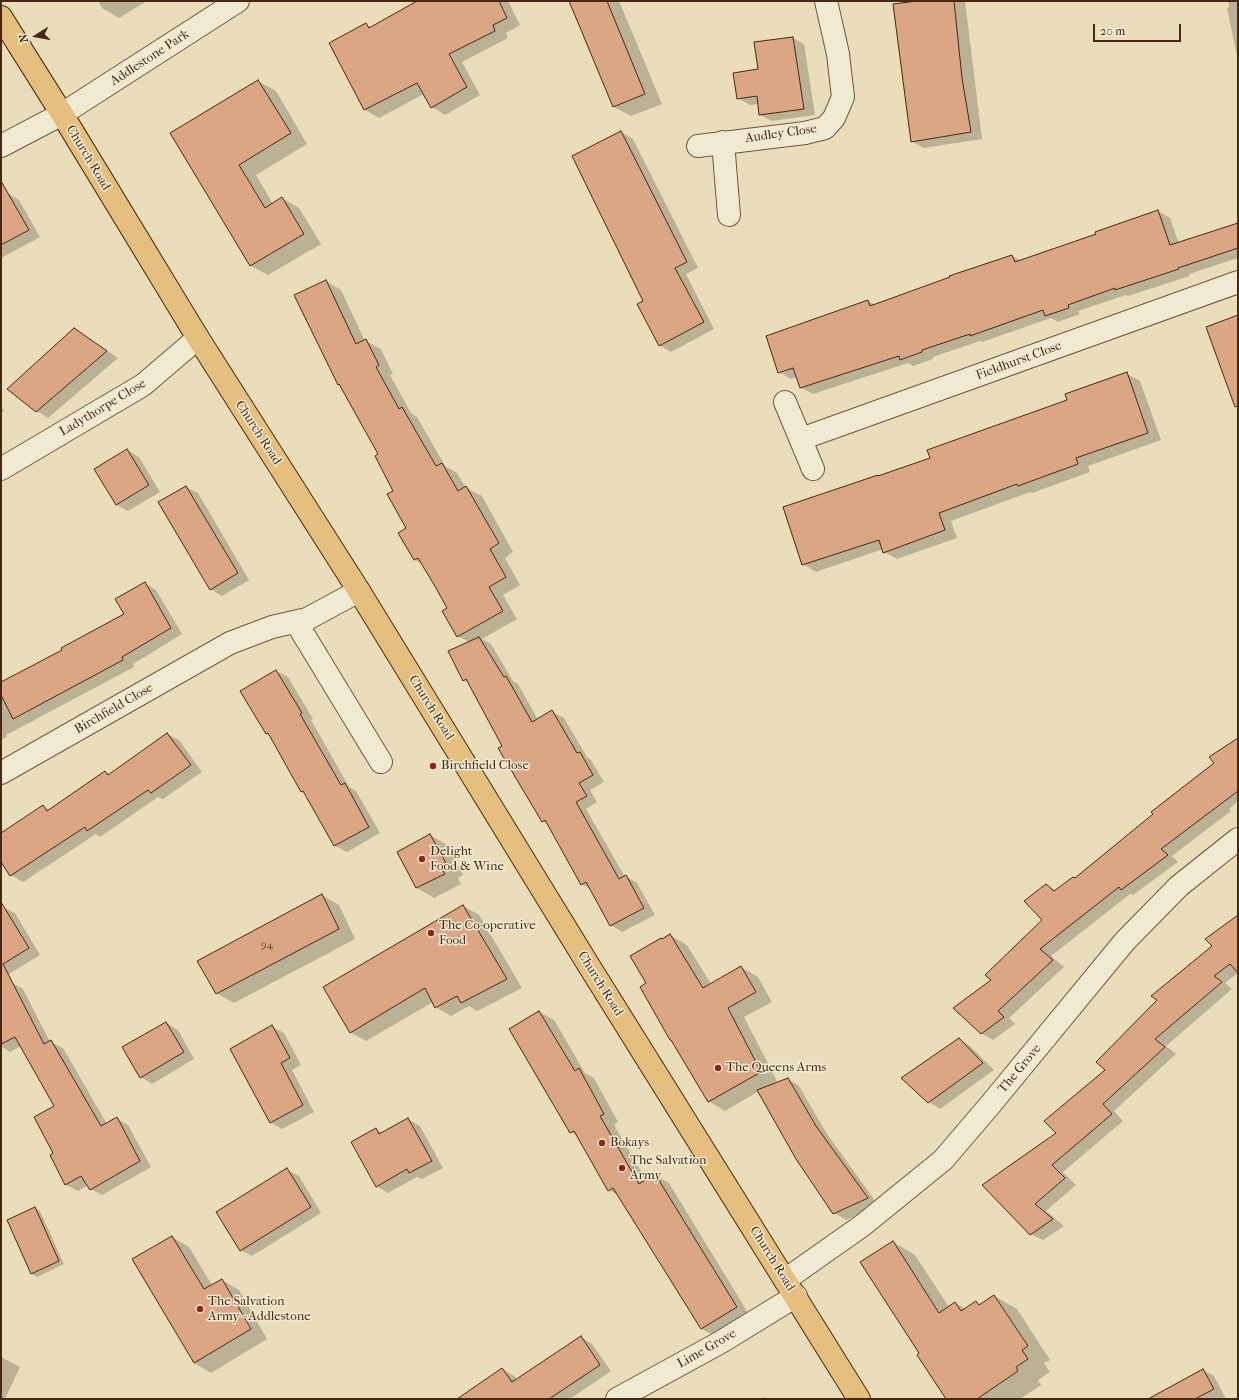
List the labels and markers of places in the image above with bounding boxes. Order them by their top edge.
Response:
place label: Birchfield Close [441,758,529,774]
marker: Birchfield Close [428,761,438,771]
place label: Delight Food & Wine [430,844,504,875]
marker: Delight Food & Wine [417,854,427,864]
place label: The Co-operative Food [439,918,536,949]
marker: The Co-operative Food [426,928,436,938]
place label: The Queens Arms [726,1060,826,1076]
marker: The Queens Arms [713,1063,723,1073]
place label: Bokays [610,1135,649,1151]
marker: Bokays [597,1138,607,1148]
place label: The Salvation Army [630,1153,706,1184]
marker: The Salvation Army [617,1163,627,1173]
place label: The Salvation Army - Addlestone [208,1294,311,1325]
marker: The Salvation Army - Addlestone [195,1304,205,1314]

